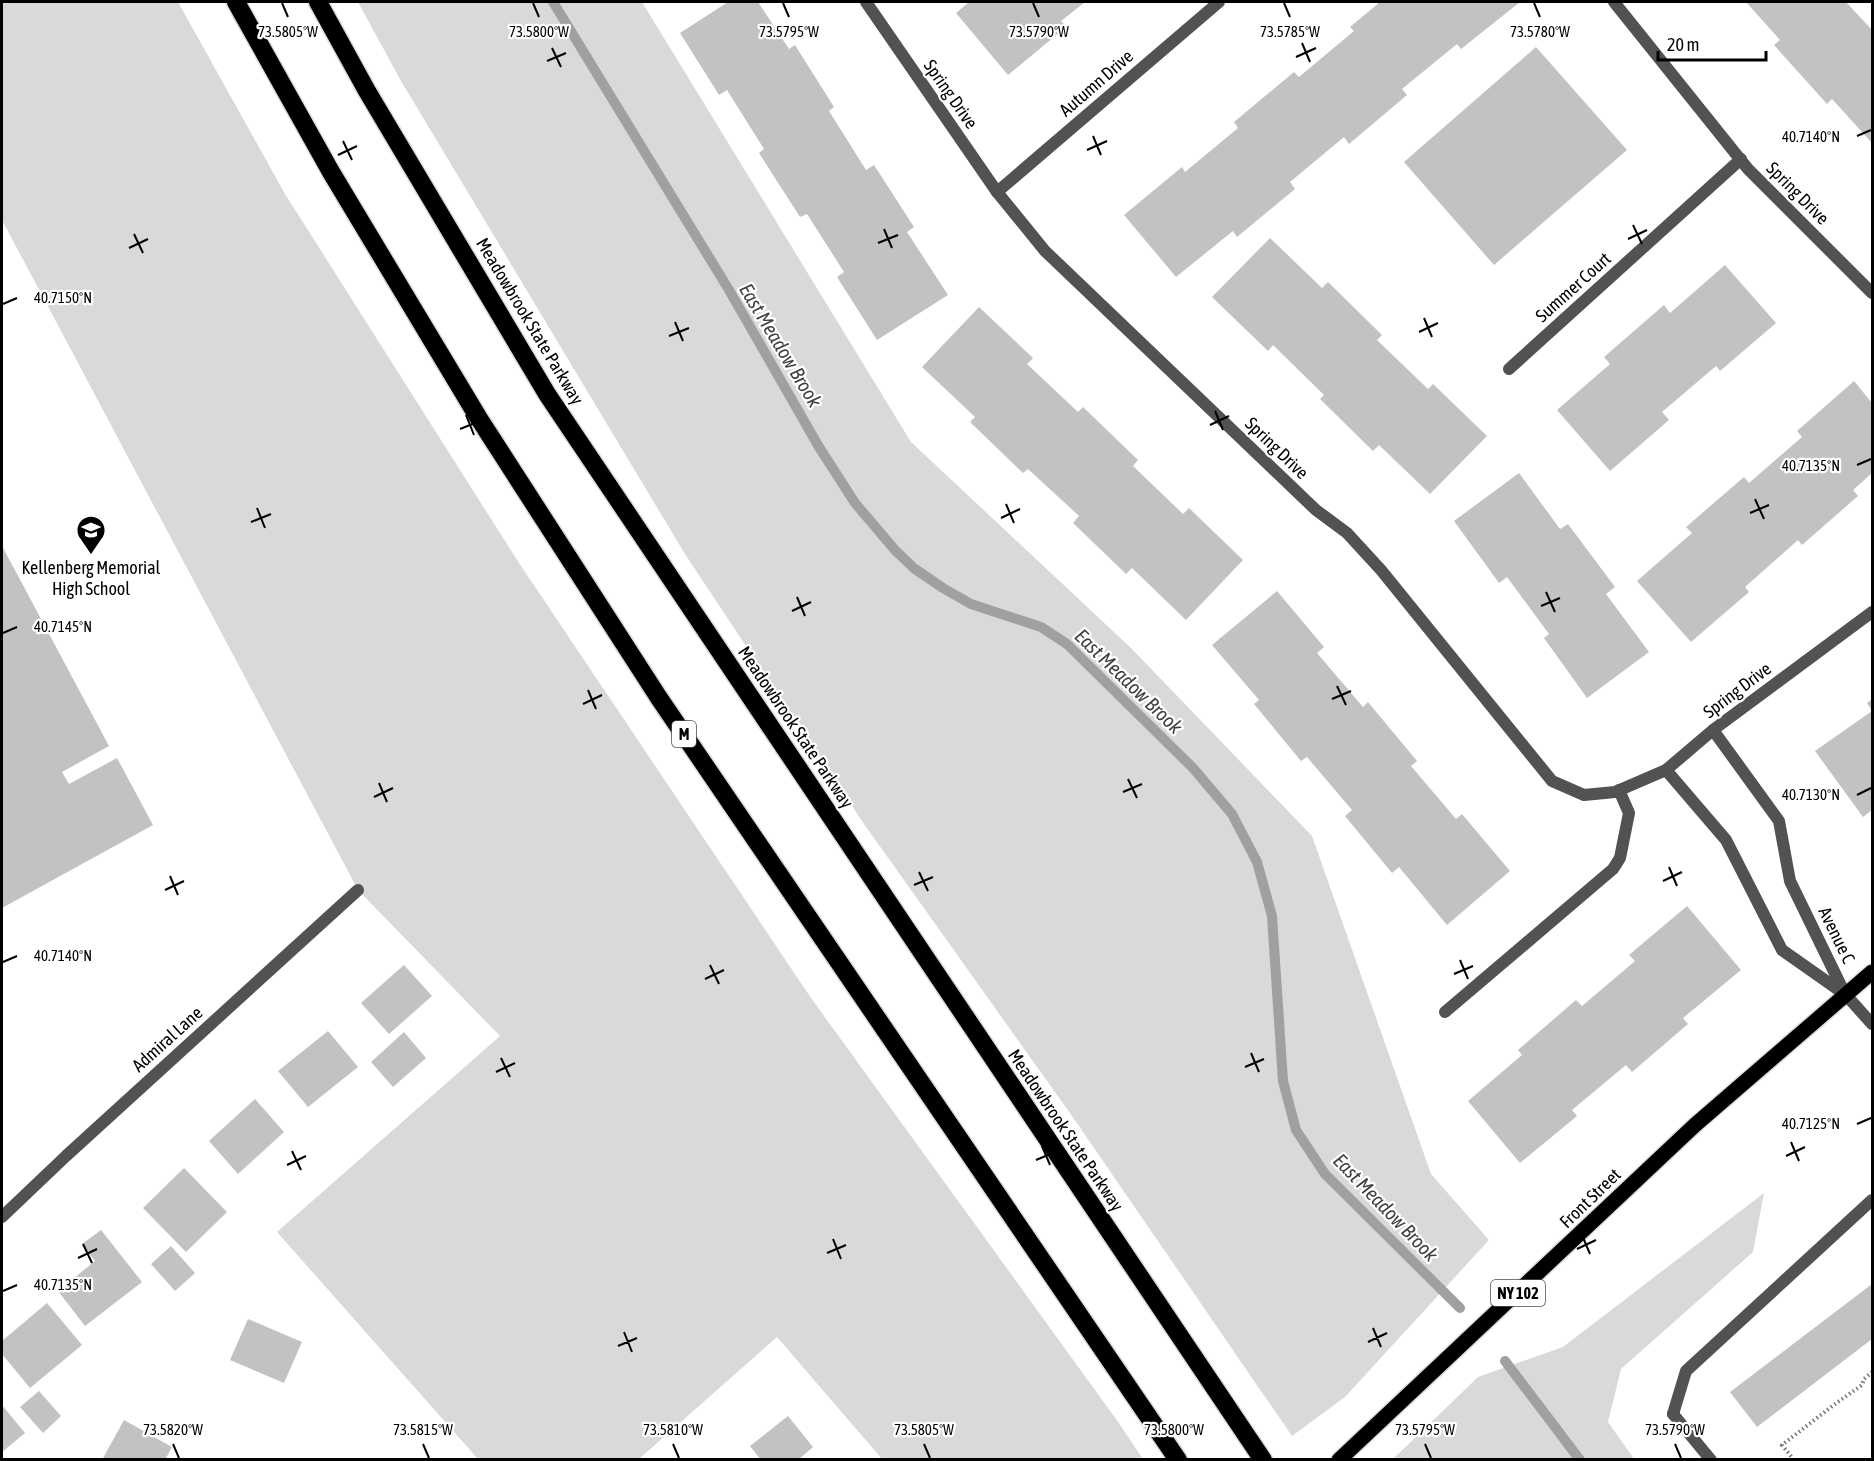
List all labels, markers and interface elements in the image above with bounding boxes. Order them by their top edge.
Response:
text: 73.5805°W [258,23,318,40]
text: 73.5800°W [509,23,569,40]
text: 73.5795°W [759,23,819,40]
text: 73.5790°W [1009,23,1069,40]
text: 73.5785°W [1260,23,1320,40]
text: 73.5780°W [1510,23,1570,40]
scale bar [1658,24,1766,62]
text: 20 m [1667,34,1699,55]
street label: Autumn Drive [1055,45,1137,121]
street label: Spring Drive [920,55,982,133]
text: 40.7140°N [1782,128,1840,145]
street label: Spring Drive [1762,157,1834,229]
street label: Meadowbrook State Parkway [472,234,588,408]
street label: Summer Court [1531,248,1615,326]
water label: East Meadow Brook [735,279,827,411]
text: 40.7150°N [34,289,92,306]
street label: Spring Drive [1241,413,1313,483]
text: 40.7135°N [1782,457,1840,474]
school or university icon: Kellenberg Memorial High School [75,514,107,556]
place label: Kellenberg Memorial High School [22,557,161,599]
text: 40.7145°N [34,618,92,635]
water label: East Meadow Brook [1070,624,1188,738]
street label: Meadowbrook State Parkway [734,642,858,812]
street label: Spring Drive [1699,658,1775,722]
road number: M [672,721,696,747]
text: 40.7130°N [1782,786,1840,803]
street label: Avenue C [1814,903,1860,967]
text: 40.7140°N [34,947,92,964]
street label: Admiral Lane [128,1002,206,1076]
street label: Meadowbrook State Parkway [1004,1045,1128,1215]
text: 40.7125°N [1782,1115,1840,1132]
water label: East Meadow Brook [1329,1148,1443,1266]
street label: Front Street [1555,1164,1625,1232]
text: 40.7135°N [34,1276,92,1293]
road number: NY 102 [1491,1280,1545,1306]
text: 73.5820°W [143,1421,203,1438]
text: 73.5815°W [393,1421,453,1438]
text: 73.5810°W [643,1421,703,1438]
text: 73.5805°W [894,1421,954,1438]
text: 73.5800°W [1144,1421,1204,1438]
text: 73.5795°W [1395,1421,1455,1438]
text: 73.5790°W [1645,1421,1705,1438]

